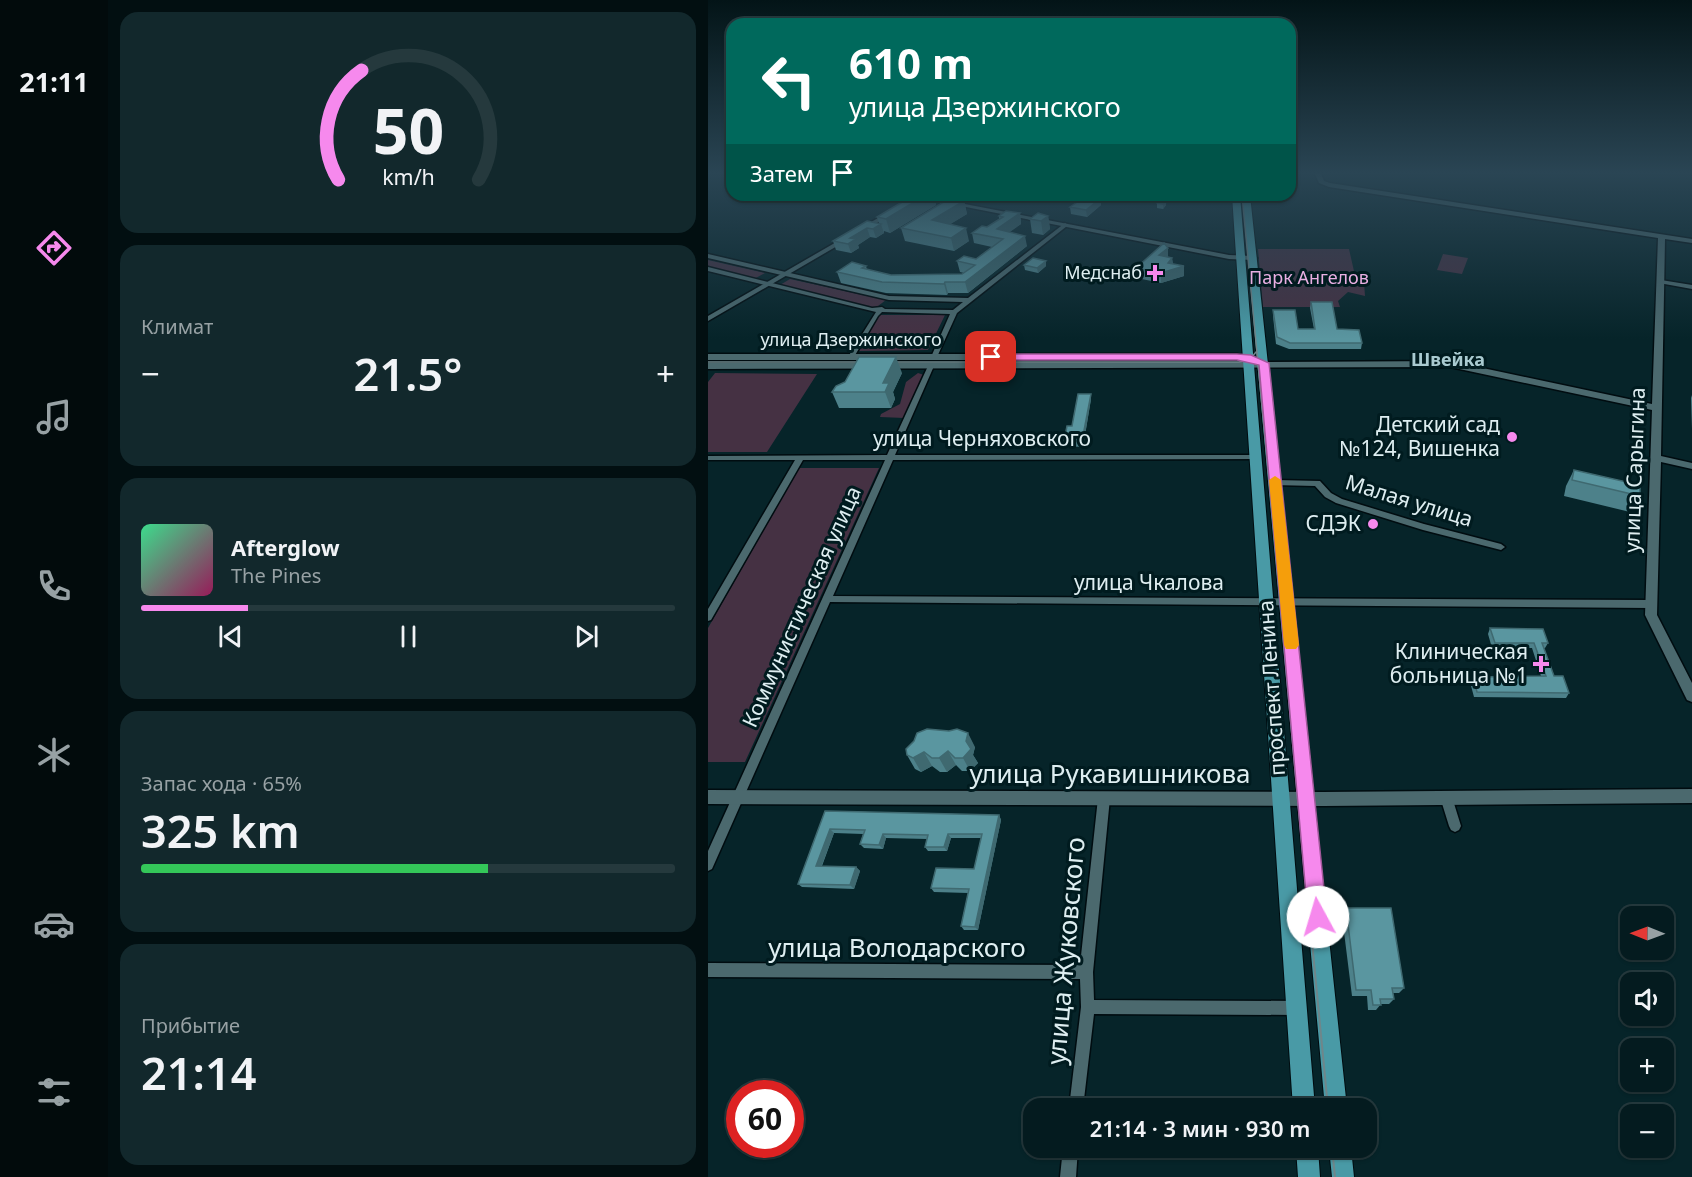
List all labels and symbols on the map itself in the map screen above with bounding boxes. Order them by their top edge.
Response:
place label: Медснаб [1064,260,1142,284]
marker: Медснаб [1146,264,1164,282]
park label: Парк Ангелов [1249,265,1369,289]
street label: улица Дзержинского [760,327,942,351]
pin [965,331,1016,382]
district label: Швейка [1411,347,1485,371]
street label: улица Сарыгина [1617,387,1651,553]
place label: Детский сад №124, Вишенка [1339,410,1500,462]
street label: улица Черняховского [873,424,1091,452]
marker: Детский сад №124, Вишенка [1505,430,1519,444]
street label: Малая улица [1342,467,1476,533]
street label: Коммунистическая улица [735,482,867,732]
place label: СДЭК [1306,509,1361,537]
marker: СДЭК [1366,517,1380,531]
street label: улица Чкалова [1074,568,1224,596]
street label: проспект Ленина [1251,599,1291,777]
place label: Клиническая больница №1 [1390,637,1528,689]
marker: Клиническая больница №1 [1532,655,1550,673]
street label: улица Рукавишникова [969,755,1251,791]
street label: улица Жуковского [1037,836,1093,1066]
position arrow [1286,885,1350,949]
north arrow [1620,906,1674,960]
street label: улица Володарского [768,929,1026,965]
speed limit sign: 60 [726,1080,804,1158]

